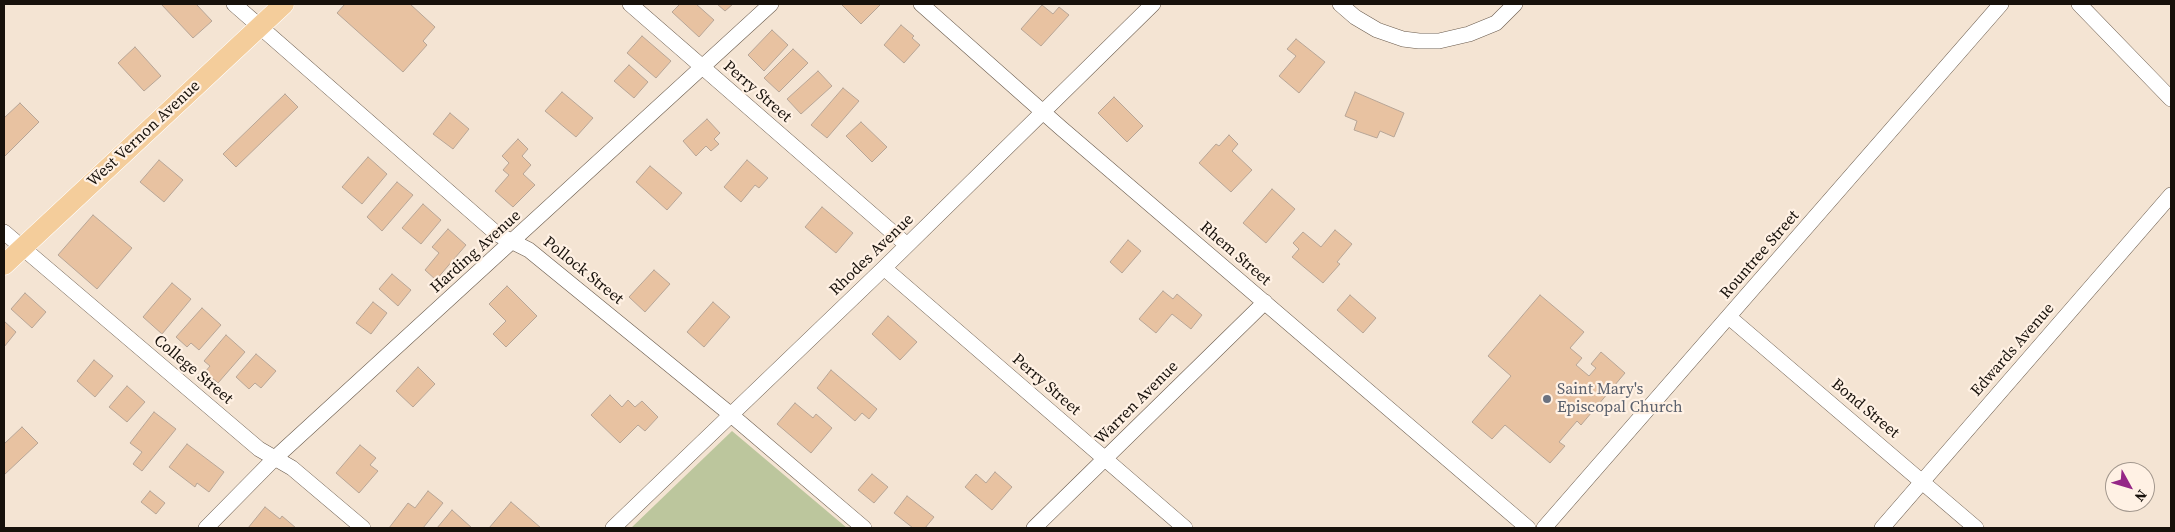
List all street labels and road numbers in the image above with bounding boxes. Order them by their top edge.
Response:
street label: Perry Street [719,57,795,127]
street label: West Vernon Avenue [84,77,204,191]
street label: Harding Avenue [427,206,525,298]
street label: Rountree Street [1716,207,1804,303]
street label: Rhodes Avenue [826,210,918,300]
street label: Rhem Street [1196,218,1274,290]
street label: Pollock Street [539,233,627,309]
street label: Edwards Avenue [1967,299,2059,401]
street label: College Street [149,331,237,409]
street label: Perry Street [1008,350,1084,420]
street label: Warren Avenue [1091,357,1183,449]
street label: Bond Street [1827,375,1903,443]

